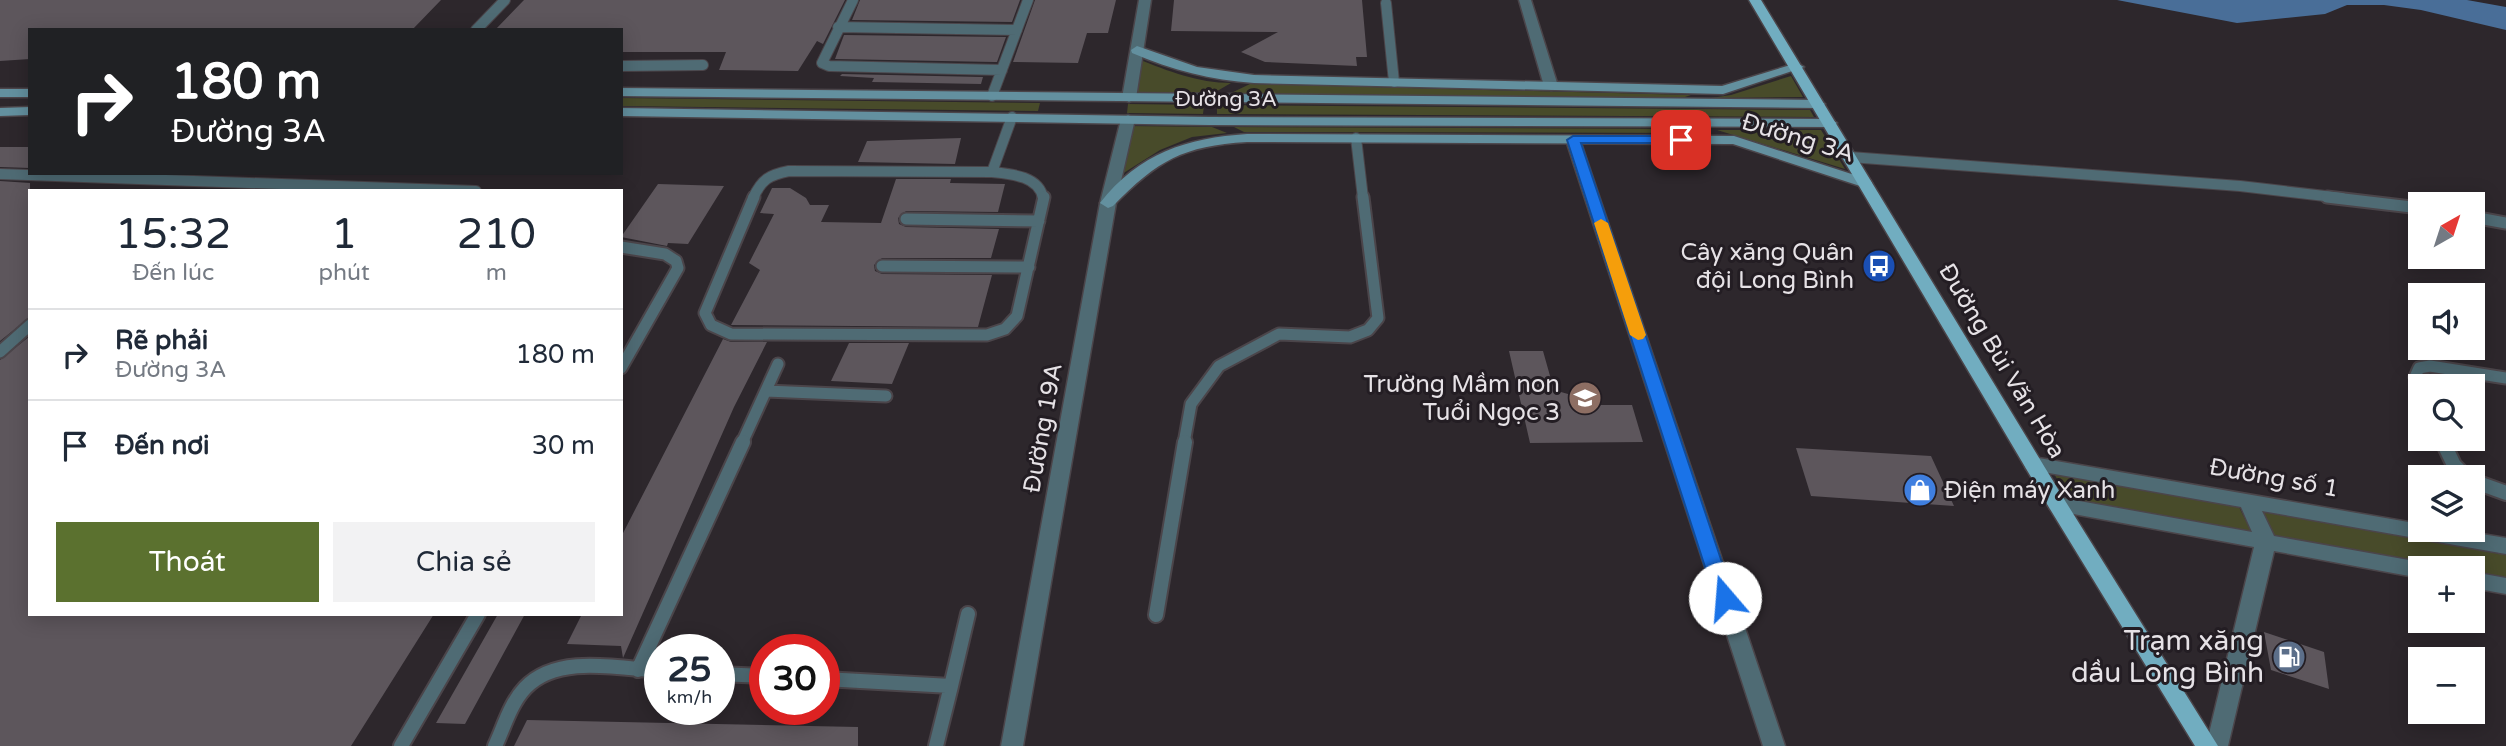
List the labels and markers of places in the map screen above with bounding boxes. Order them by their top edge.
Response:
pin [1651,110,1711,170]
place label: Cây xăng Quân đội Long Bình [1680,238,1854,295]
bus stop icon: Cây xăng Quân đội Long Bình [1860,247,1898,285]
place label: Trường Mầm non Tuổi Ngọc 3 [1363,370,1560,427]
school or university icon: Trường Mầm non Tuổi Ngọc 3 [1566,379,1604,417]
shop icon: Điện máy Xanh [1901,471,1939,509]
place label: Điện máy Xanh [1944,476,2115,505]
place label: Trạm xăng dầu Long Bình [2071,624,2264,690]
fuel station icon: Trạm xăng dầu Long Bình [2270,638,2308,676]

